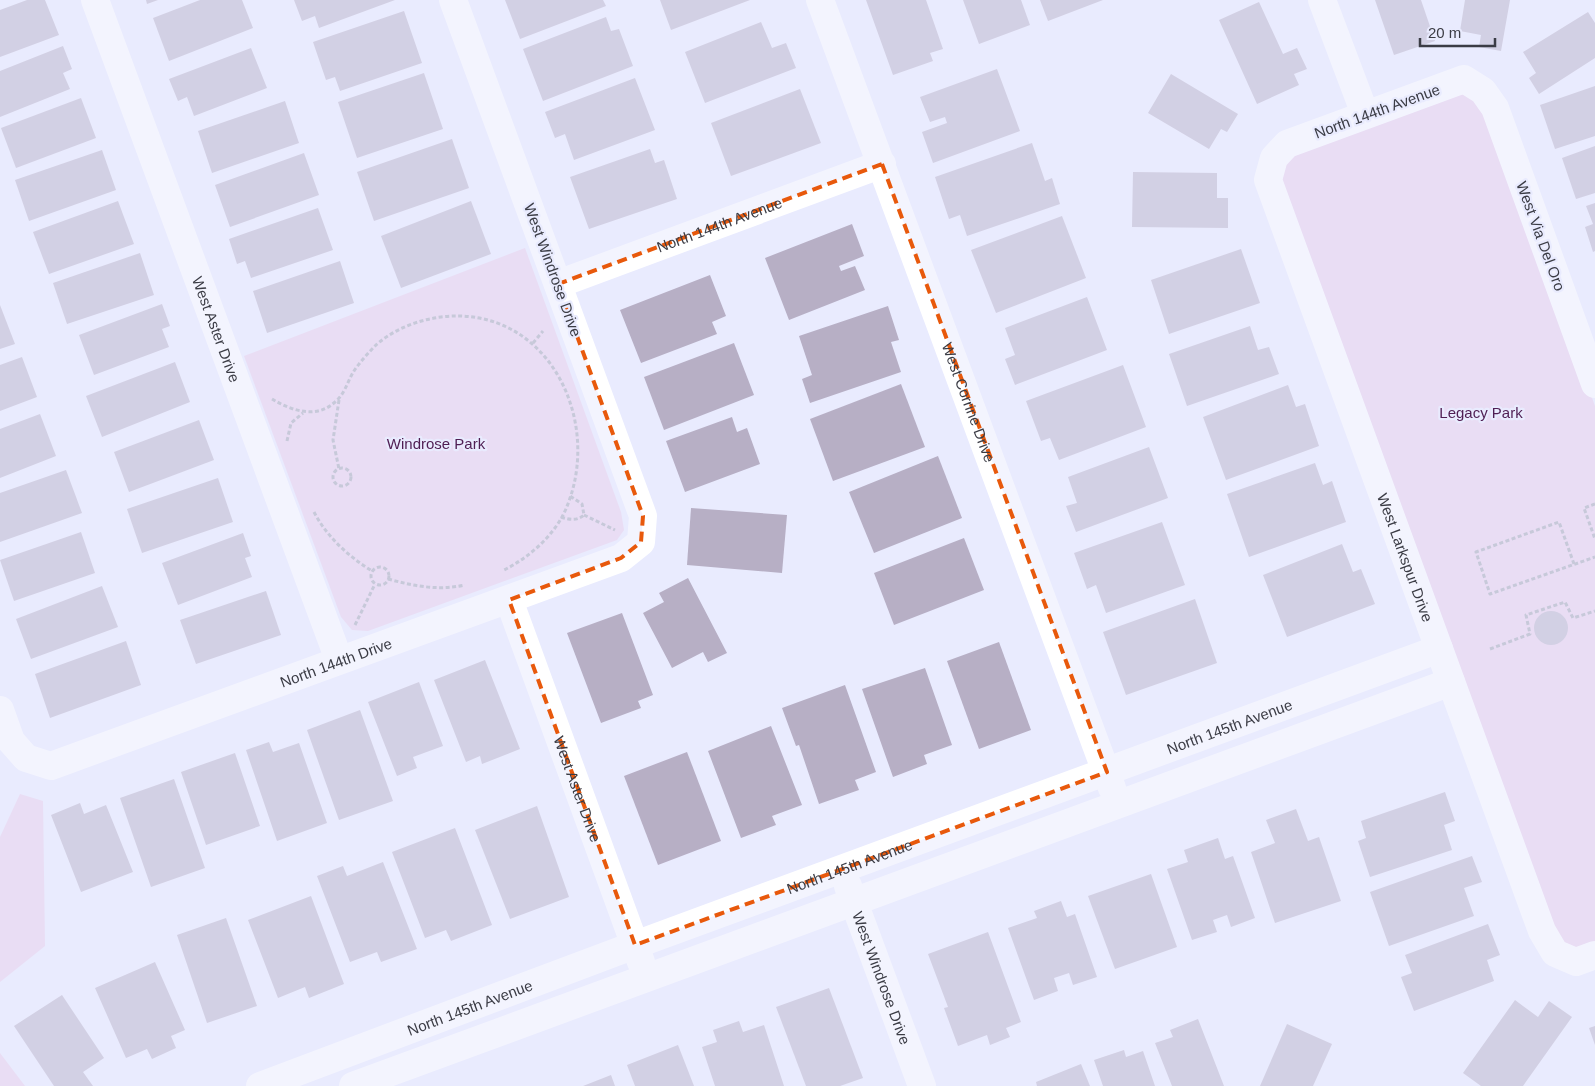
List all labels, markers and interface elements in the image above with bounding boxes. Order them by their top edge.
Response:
scale bar [1420,15,1495,47]
text: 20 m [1428,24,1461,41]
street label: North 144th Avenue [1312,80,1442,142]
street label: West Via Del Oro [1513,179,1569,293]
street label: North 144th Avenue [654,193,784,255]
street label: West Windrose Drive [521,201,585,339]
street label: West Aster Drive [189,274,244,384]
street label: West Corrine Drive [939,340,999,465]
park label: Legacy Park [1439,404,1523,421]
park label: Windrose Park [387,435,486,452]
street label: West Larkspur Drive [1374,491,1437,624]
street label: North 144th Drive [278,634,394,690]
street label: North 145th Avenue [1164,695,1294,757]
street label: West Aster Drive [551,734,605,844]
street label: North 145th Avenue [784,835,914,897]
street label: West Windrose Drive [850,909,914,1047]
street label: North 145th Avenue [405,976,535,1038]

